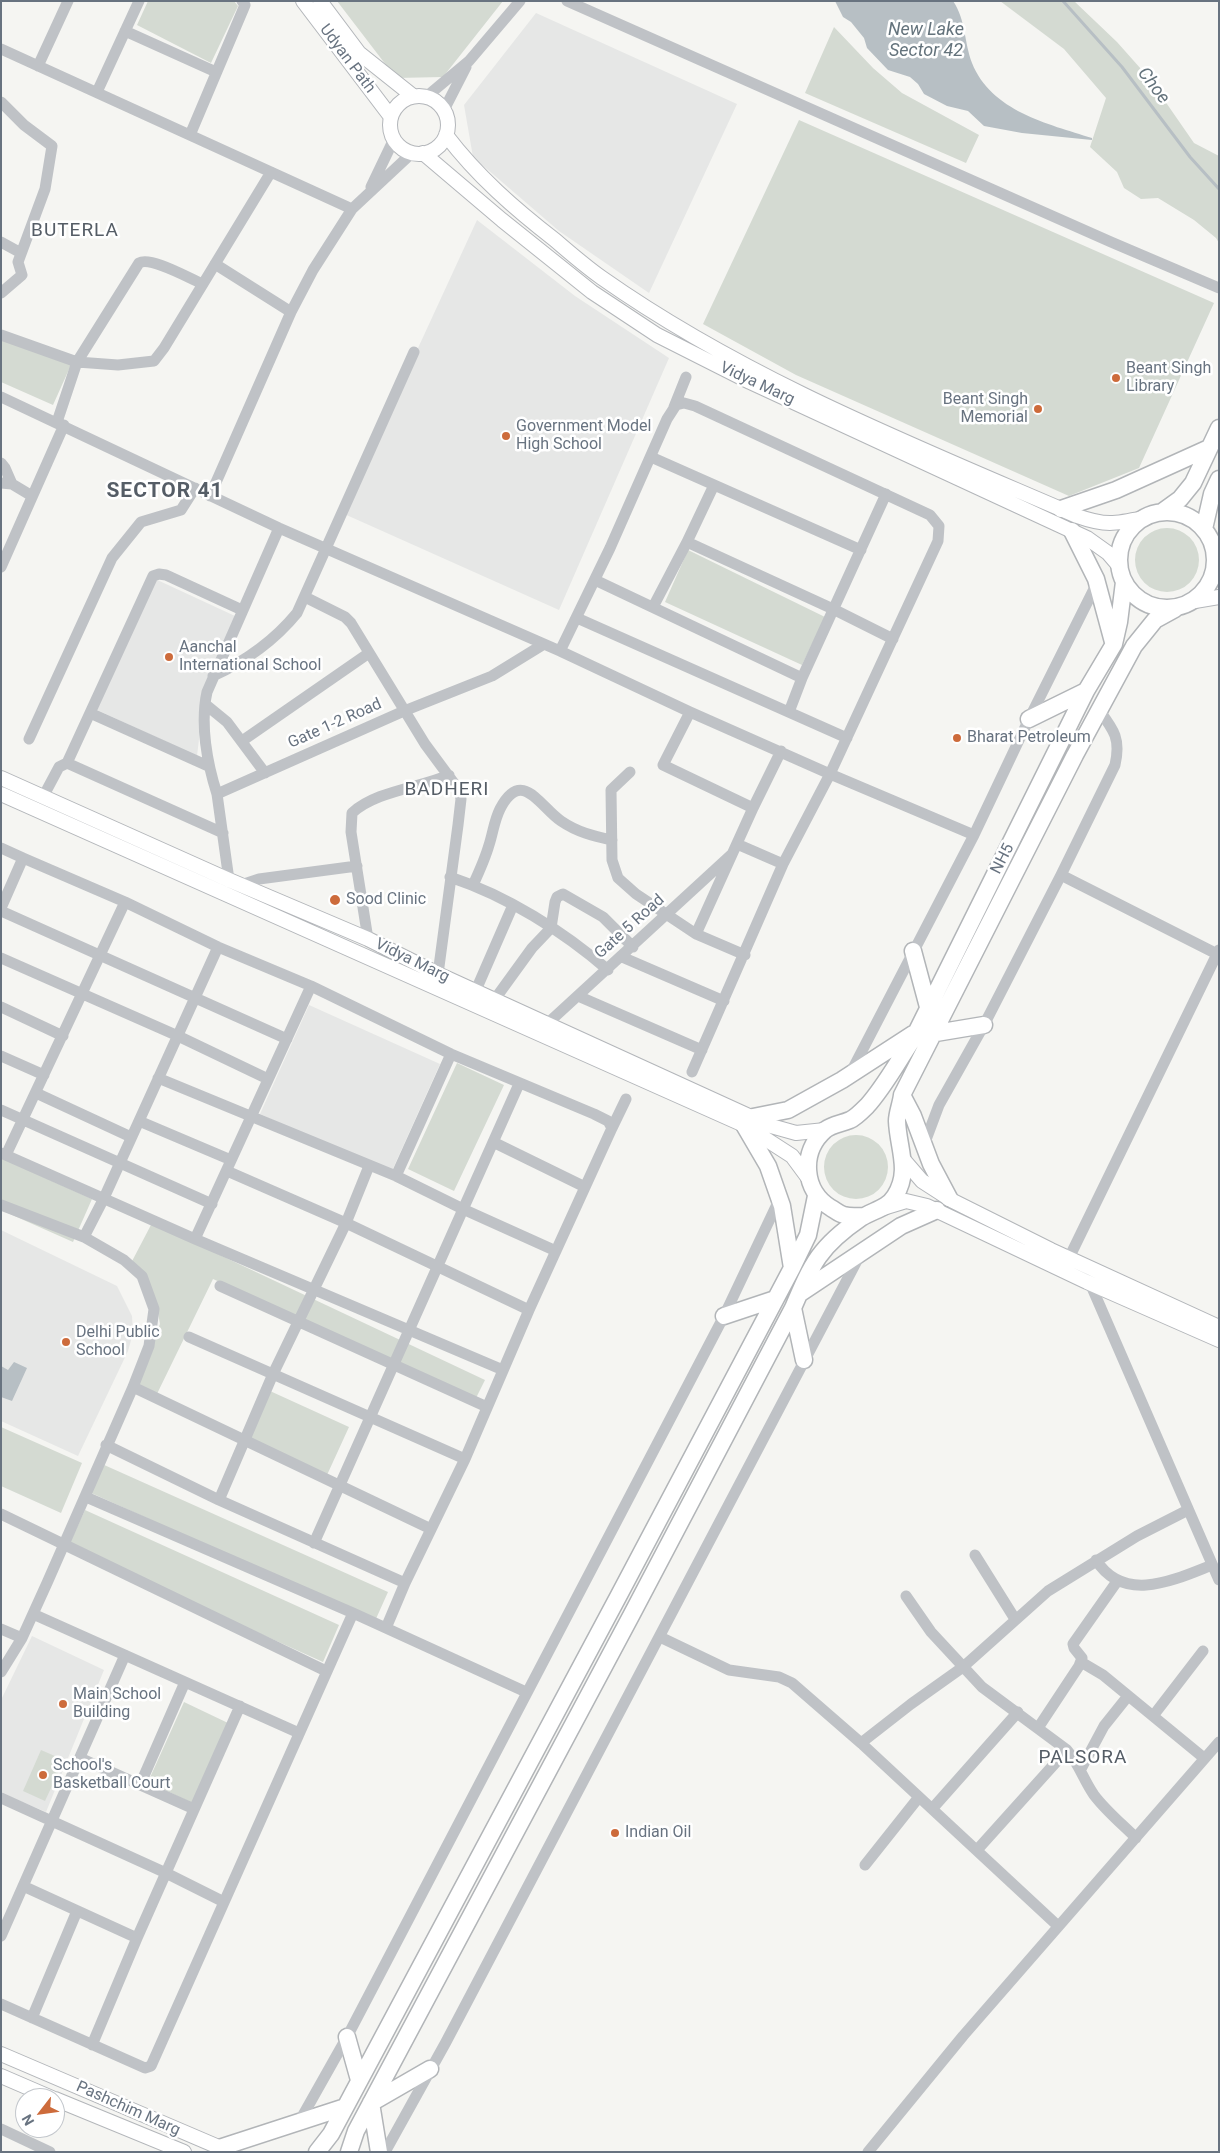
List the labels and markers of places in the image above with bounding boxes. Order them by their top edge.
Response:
place label: Beant Singh Library [1126,359,1211,397]
marker: Beant Singh Library [1110,372,1122,384]
place label: Beant Singh Memorial [943,390,1028,428]
marker: Beant Singh Memorial [1032,403,1044,415]
place label: Government Model High School [516,417,651,455]
marker: Government Model High School [500,430,512,442]
place label: Aanchal International School [179,638,321,676]
marker: Aanchal International School [163,651,175,663]
place label: Bharat Petroleum [967,728,1091,748]
marker: Bharat Petroleum [951,732,963,744]
place label: Sood Clinic [346,890,426,910]
marker: Sood Clinic [328,893,342,907]
place label: Delhi Public School [76,1323,160,1361]
marker: Delhi Public School [60,1336,72,1348]
place label: Main School Building [73,1685,161,1723]
marker: Main School Building [57,1698,69,1710]
place label: School's Basketball Court [53,1756,170,1794]
marker: School's Basketball Court [37,1769,49,1781]
place label: Indian Oil [625,1823,691,1843]
marker: Indian Oil [609,1827,621,1839]

